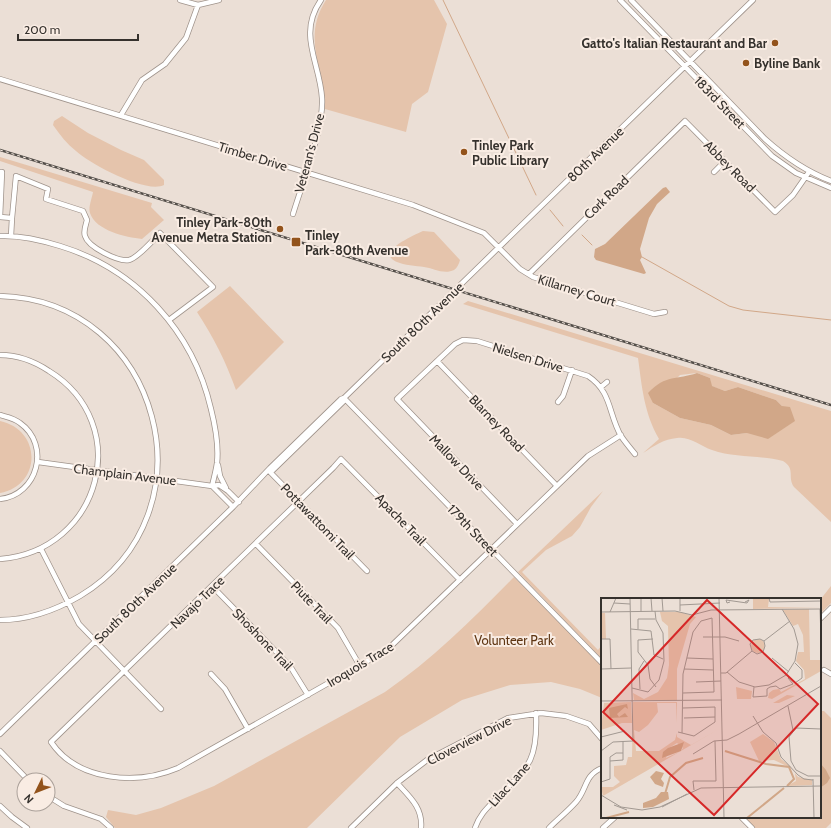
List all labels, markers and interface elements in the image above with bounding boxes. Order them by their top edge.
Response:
scale bar [18,16,138,42]
text: 200 m [24,22,60,37]
place label: Gatto's Italian Restaurant and Bar [581,35,768,51]
marker: Gatto's Italian Restaurant and Bar [770,38,780,48]
place label: Byline Bank [754,55,821,71]
marker: Byline Bank [741,58,751,68]
street label: 183rd Street [691,72,749,132]
street label: Veteran's Drive [291,111,327,194]
street label: 80th Avenue [563,123,627,185]
place label: Tinley Park Public Library [472,137,549,168]
street label: Abbey Road [701,137,759,195]
street label: Timber Drive [217,138,290,174]
marker: Tinley Park Public Library [459,147,469,157]
street label: Cork Road [580,172,632,222]
place label: Tinley Park-80th Avenue Metra Station [152,214,272,245]
marker: Tinley Park-80th Avenue Metra Station [275,224,285,234]
place label: Tinley Park-80th Avenue [305,227,408,258]
marker: Tinley Park-80th Avenue [290,236,302,248]
street label: Killarney Court [536,271,618,310]
street label: South 80th Avenue [377,278,467,365]
street label: Nielsen Drive [491,339,566,375]
street label: Blarney Road [466,391,528,455]
street label: Mallow Drive [426,431,488,493]
street label: Champlain Avenue [73,460,178,488]
street label: Pottawattomi Trail [278,480,358,562]
street label: Apache Trail [372,490,430,548]
street label: 179th Street [444,501,502,560]
street label: South 80th Avenue [90,559,180,646]
street label: Navajo Trace [167,572,228,632]
street label: Piute Trail [288,577,336,627]
inset map [601,598,821,818]
street label: Shoshone Trail [229,605,297,673]
park label: Volunteer Park [474,632,554,648]
street label: Iroquois Trace [324,638,397,690]
street label: Cloverview Drive [424,712,514,768]
street label: Lilac Lane [485,758,533,809]
north arrow [16,772,56,812]
text: N [21,791,36,806]

